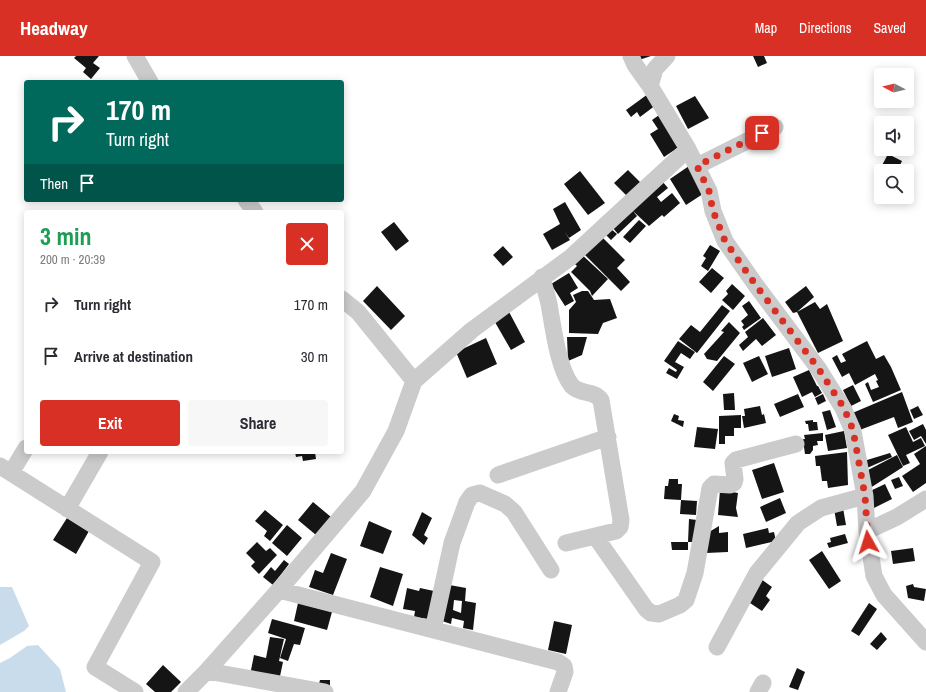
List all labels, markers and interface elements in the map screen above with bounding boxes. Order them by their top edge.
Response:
text: Headway [20,15,88,41]
text: Map [755,19,777,37]
text: Directions [799,19,851,37]
text: Saved [873,19,906,37]
north arrow [874,68,914,108]
map controls [874,68,914,204]
text: 170 m [106,91,171,129]
icon: right [40,96,92,148]
pin [745,116,779,150]
button: sound [874,116,914,156]
icon: arrive [751,122,773,144]
text: Turn right [106,127,169,152]
button: search [874,164,914,204]
icon: arrive [76,172,98,194]
text: Then [40,173,68,194]
text: 3 min [40,220,91,252]
button: close [286,223,328,265]
text: 200 m · 20:39 [40,251,105,268]
icon: right [40,293,62,315]
text: Turn right [74,294,131,315]
text: 170 m [294,294,328,315]
icon: arrive [40,345,62,367]
text: Arrive at destination [74,346,193,367]
text: 30 m [301,346,328,367]
button: Exit [40,400,180,446]
button: Share [188,400,328,446]
position arrow [847,521,889,563]

